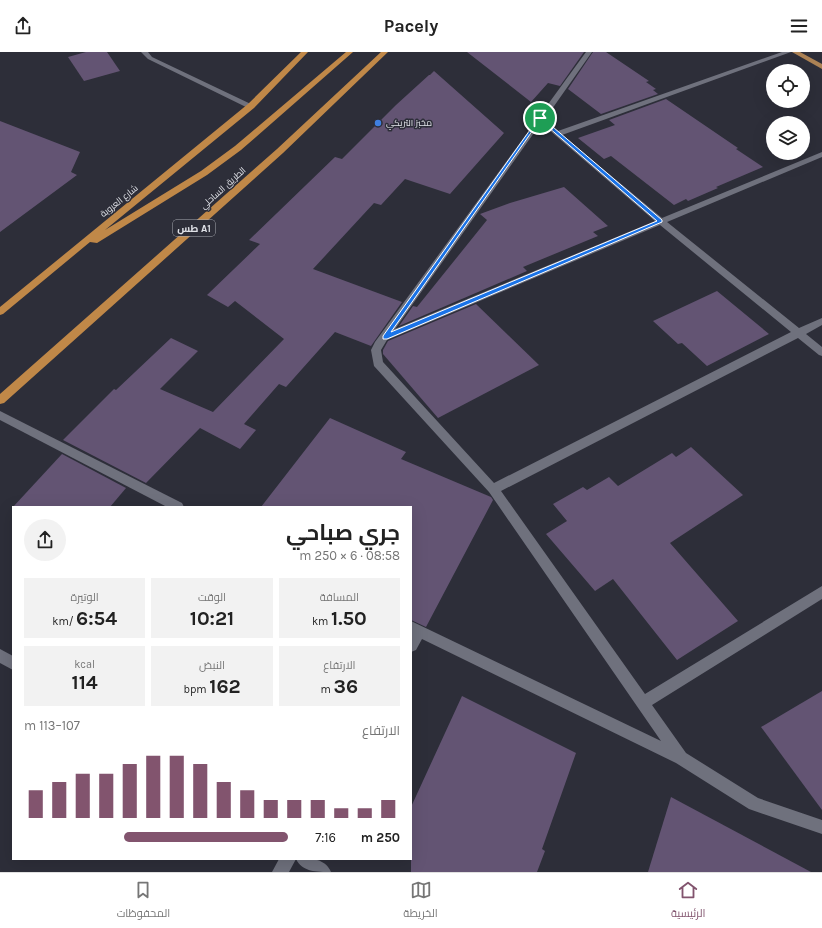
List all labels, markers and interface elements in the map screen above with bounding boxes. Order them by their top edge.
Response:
icon: share [12,15,34,37]
text: Pacely [384,15,438,37]
icon: menu [788,15,810,37]
map controls [766,64,810,160]
button: locate [766,64,810,108]
pin [523,101,557,135]
icon: arrive [529,107,551,129]
button: layers [766,116,810,160]
marker: مخبز التريكي [373,118,383,128]
place label: مخبز التريكي [386,118,432,130]
street label: الطريق الساحلي [198,165,249,212]
street label: شارع العروبة [98,183,140,220]
road number: طس A1 [173,220,215,236]
button: share [24,519,66,561]
text: جري صباحي [286,520,400,546]
text: 08:58 · 6 × 250 m [299,548,400,563]
text: الوتيرة [71,591,99,604]
text: الوقت [198,591,226,604]
text: المسافة [320,591,359,604]
text: 6:54 [76,607,117,630]
text: 10:21 [190,607,234,630]
text: 1.50 [331,607,367,630]
text: /km [52,615,76,628]
text: km [312,615,331,628]
text: kcal [74,658,95,671]
text: النبض [199,659,225,672]
text: الارتفاع [323,659,355,672]
text: 114 [72,671,98,694]
text: 162 [209,675,241,698]
text: 36 [334,675,358,698]
text: bpm [183,683,209,696]
text: m [321,683,334,696]
text: 107–113 m [24,718,80,733]
text: الارتفاع [362,723,400,738]
text: 7:16 [315,830,336,845]
text: 250 m [361,830,400,845]
tab: المحفوظات [117,879,170,923]
tab: الخريطة [403,879,438,923]
tab: الرئيسية [671,879,705,923]

